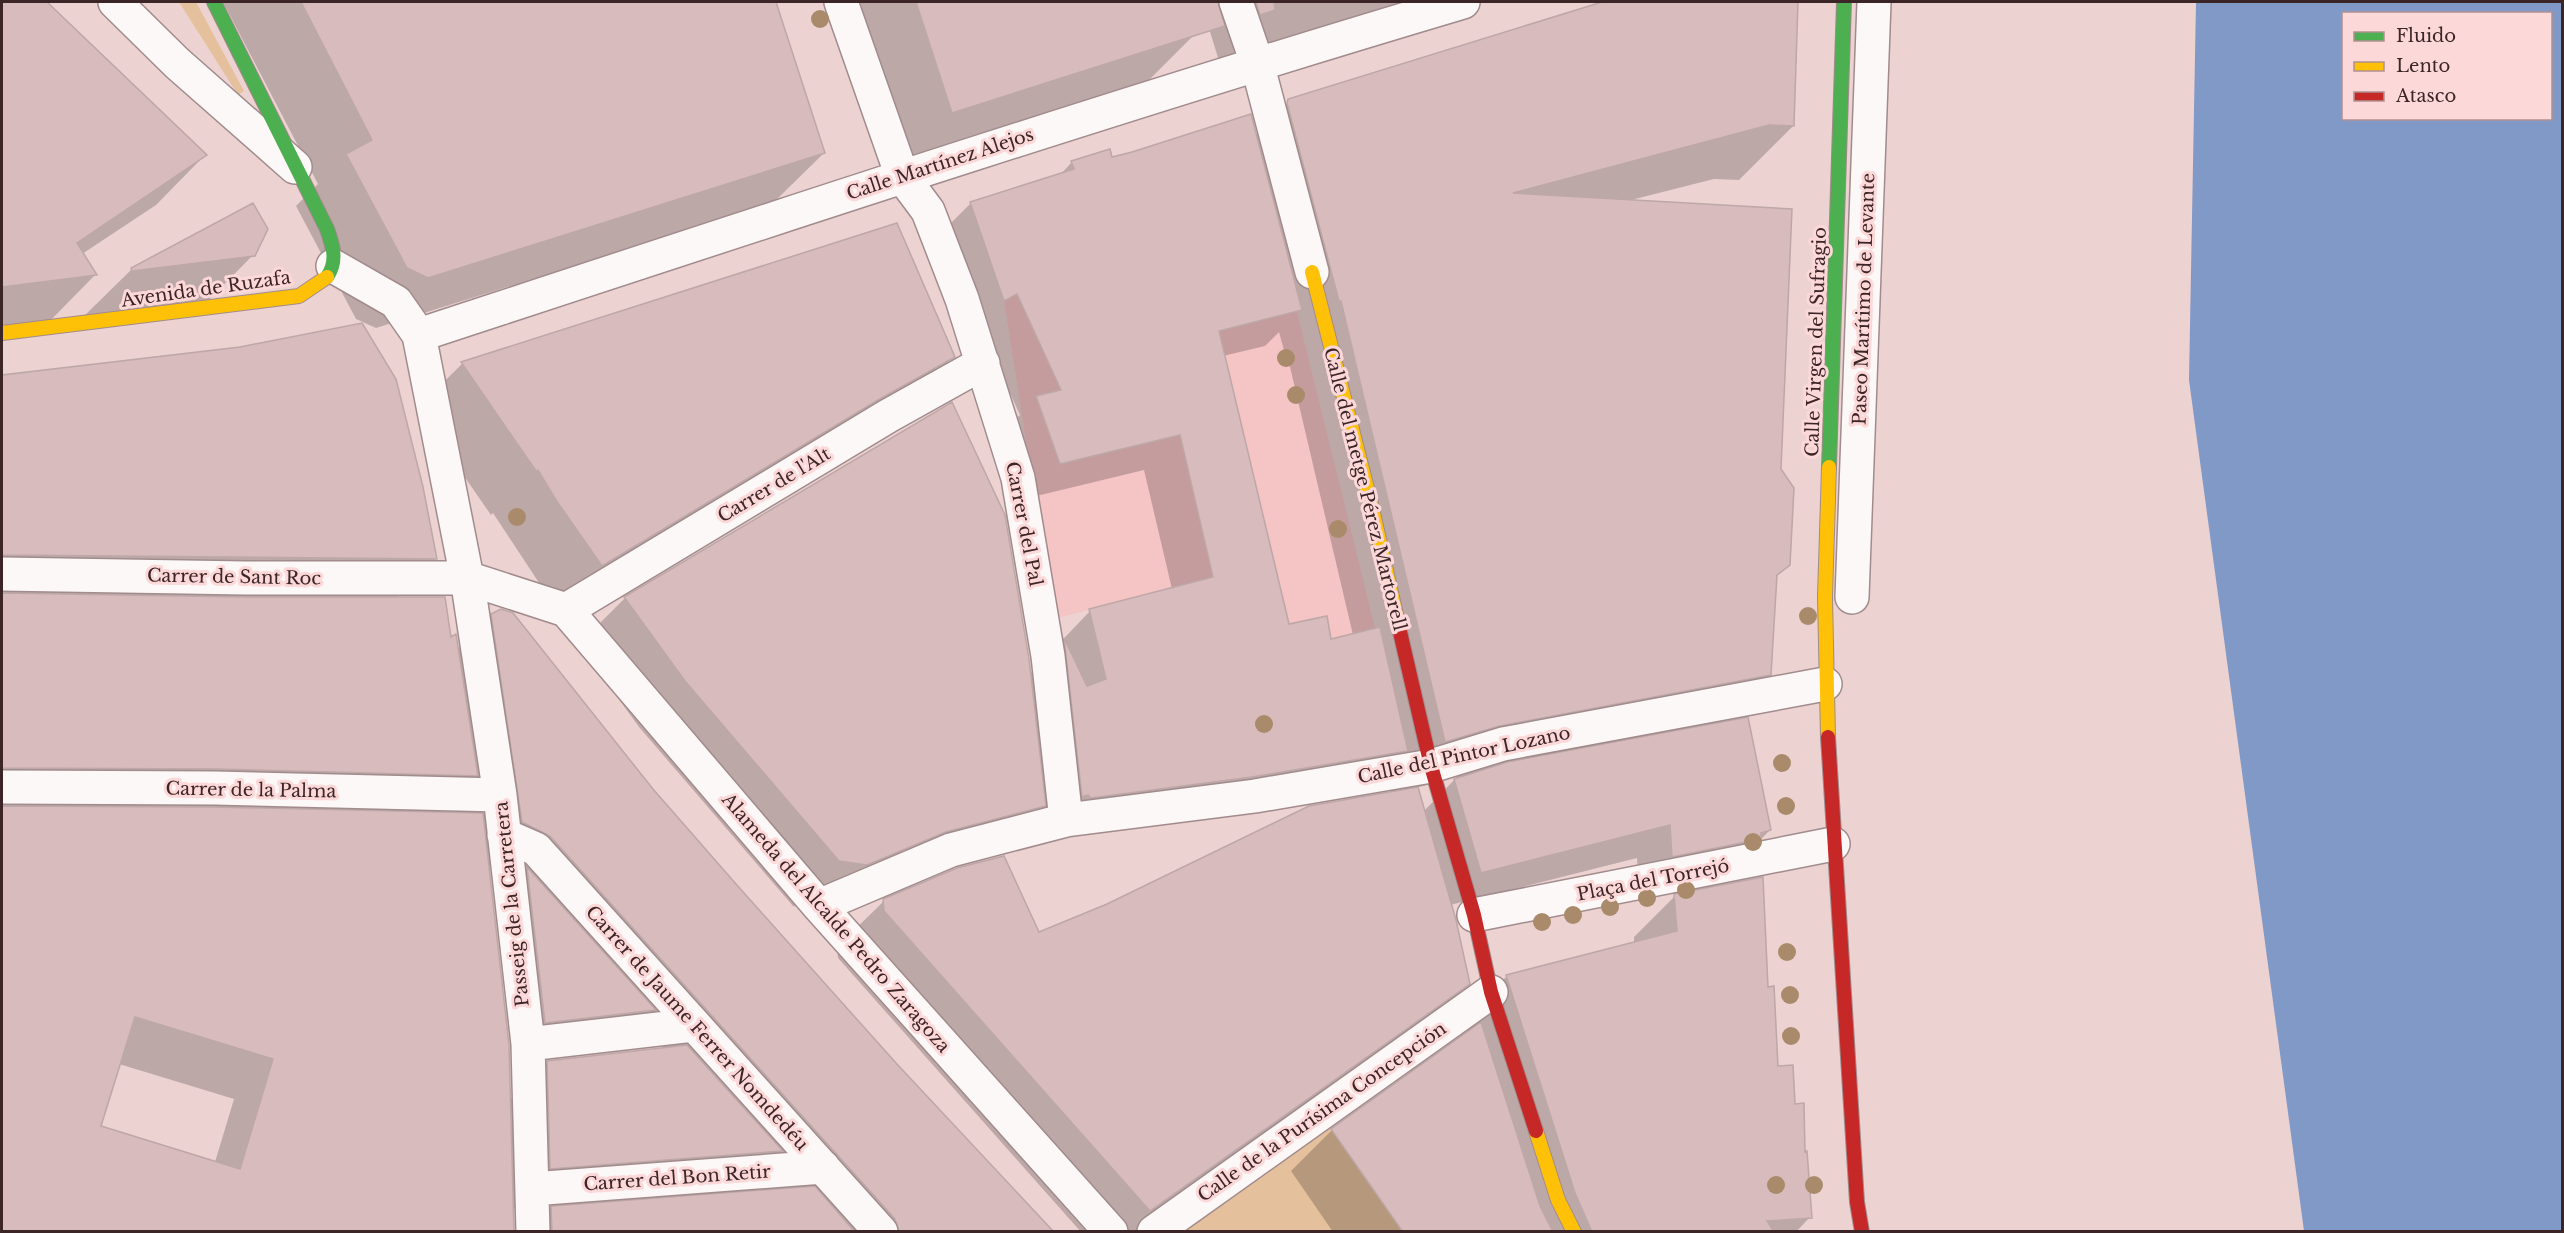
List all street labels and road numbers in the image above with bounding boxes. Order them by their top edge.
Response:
street label: Calle Martínez Alejos [844,123,1036,205]
street label: Paseo Marítimo de Levante [1849,173,1879,425]
street label: Calle Virgen del Sufragio [1801,227,1831,457]
street label: Avenida de Ruzafa [119,266,292,312]
street label: Calle del metge Pérez Martorell [1319,345,1411,633]
street label: Carrer de l'Alt [714,443,835,527]
street label: Carrer del Pal [1001,460,1047,588]
street label: Carrer de Sant Roc [147,564,322,590]
street label: Calle del Pintor Lozano [1356,722,1572,788]
street label: Carrer de la Palma [165,778,337,802]
street label: Alameda del Alcalde Pedro Zaragoza [717,788,955,1057]
street label: Passeig de la Carretera [490,800,534,1008]
street label: Plaça del Torrejó [1575,854,1731,906]
street label: Carrer de Jaume Ferrer Nomdedéu [581,901,813,1155]
street label: Calle de la Purísima Concepción [1193,1017,1451,1207]
street label: Carrer del Bon Retir [583,1160,772,1196]

